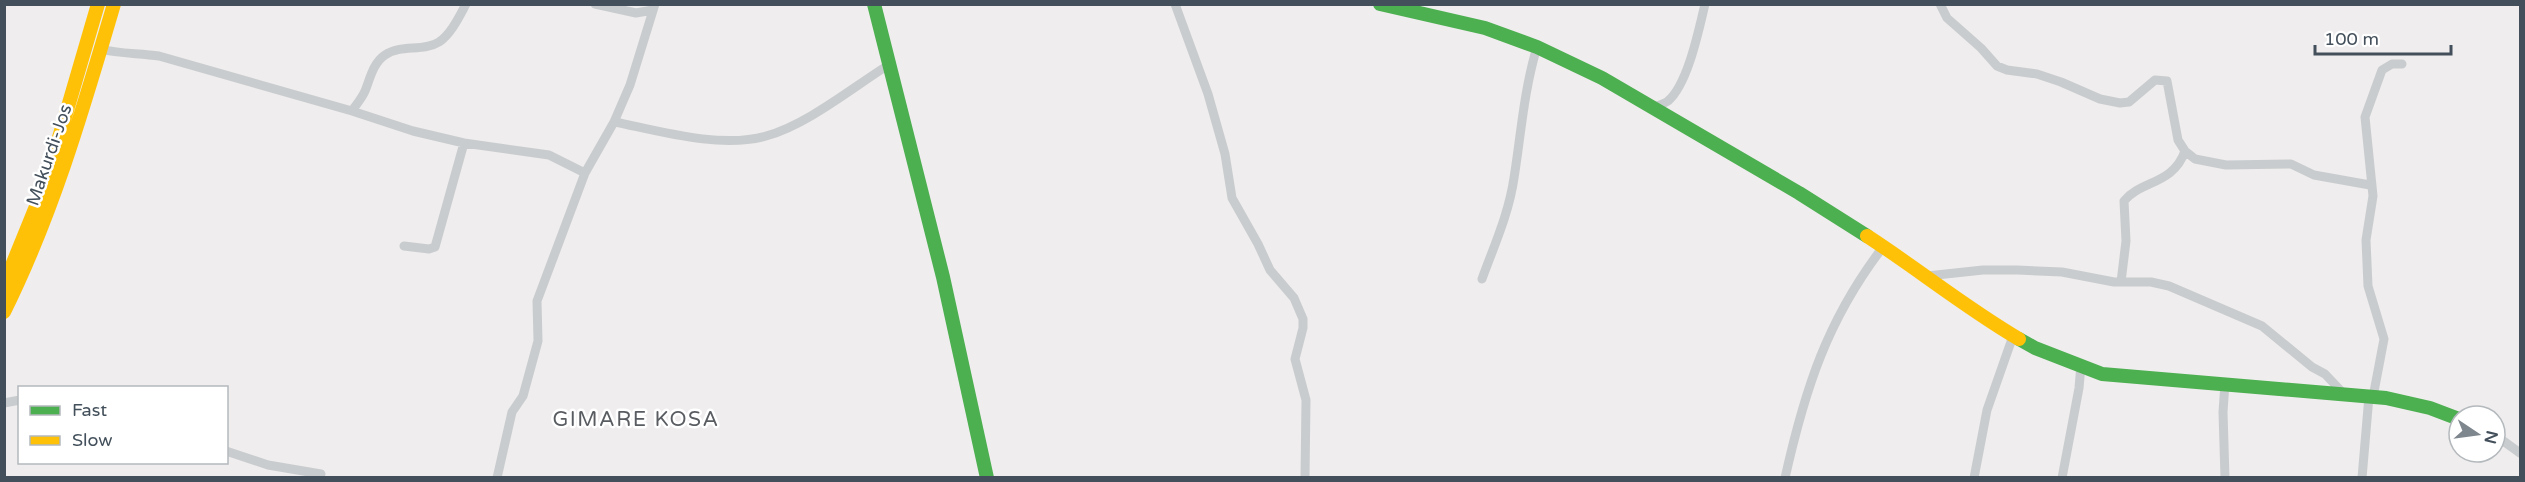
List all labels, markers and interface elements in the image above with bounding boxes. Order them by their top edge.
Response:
scale bar [2315,18,2452,56]
text: 100 m [2324,28,2379,50]
street label: Makurdi-Jos [21,101,77,209]
legend [18,386,228,464]
text: Fast [72,399,107,421]
north arrow [2447,404,2507,464]
district label: GIMARE KOSA [552,407,720,432]
text: Slow [72,429,113,451]
text: N [2479,429,2502,446]

